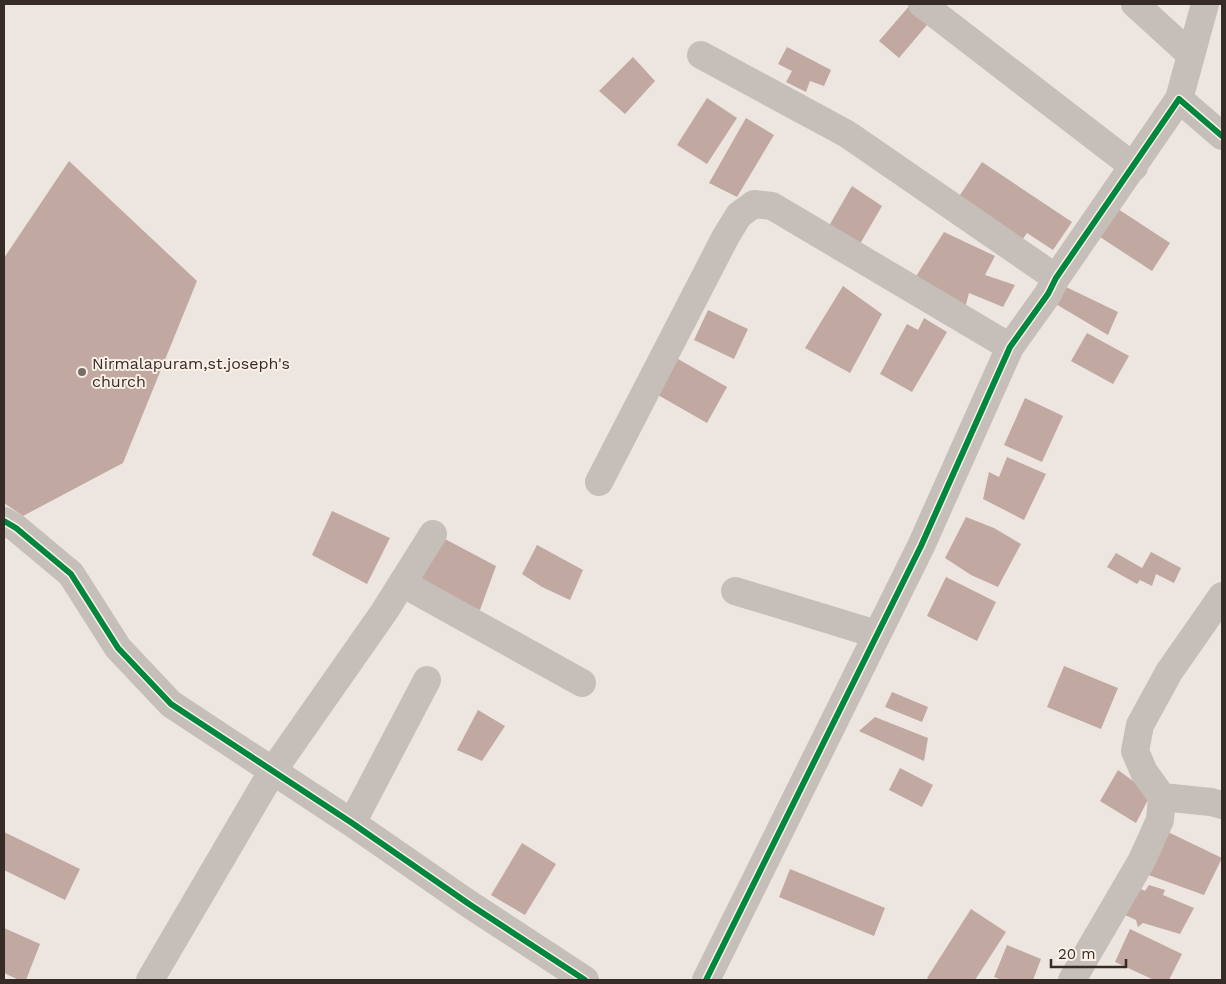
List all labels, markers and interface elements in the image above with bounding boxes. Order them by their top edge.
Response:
place label: Nirmalapuram,st.joseph's church [92,354,290,391]
marker: Nirmalapuram,st.joseph's church [76,366,88,378]
scale bar [1051,936,1126,968]
text: 20 m [1058,945,1096,963]

